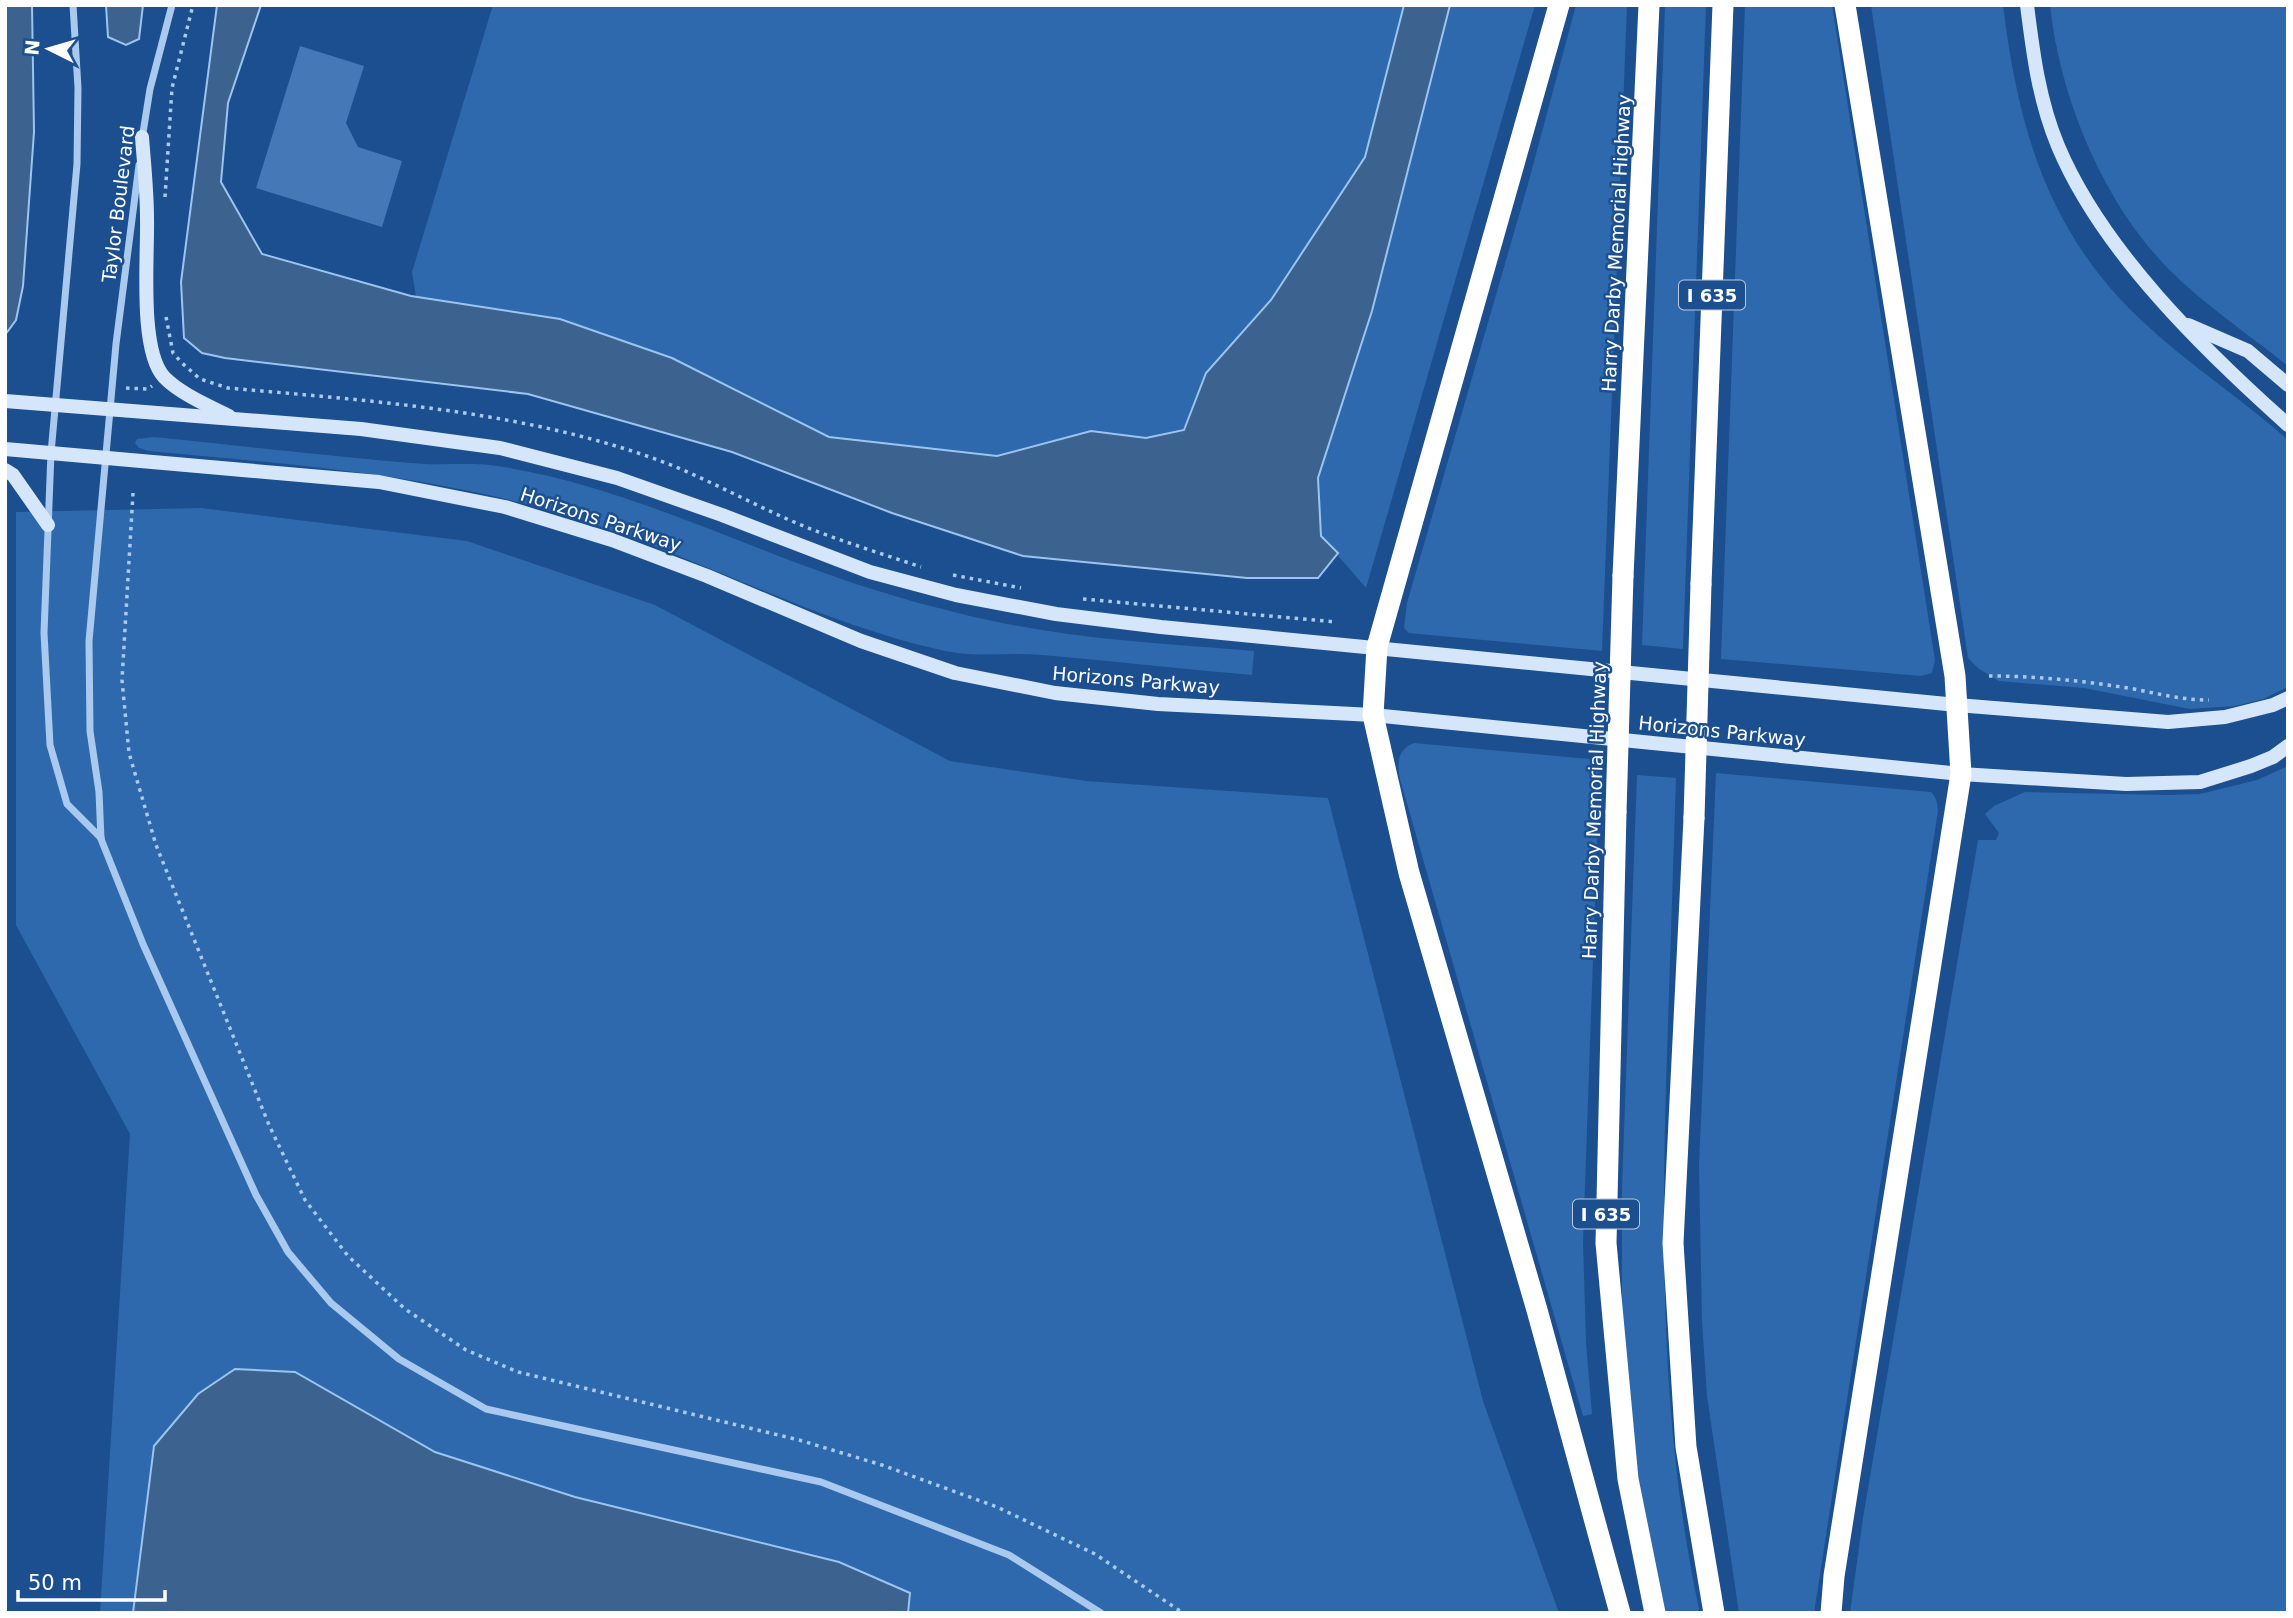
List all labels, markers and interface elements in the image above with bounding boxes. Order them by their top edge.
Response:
north arrow [14,14,84,84]
text: N [20,39,44,56]
street label: Harry Darby Memorial Highway [1597,93,1635,393]
street label: Taylor Boulevard [97,124,139,285]
road number: I 635 [1679,281,1745,310]
street label: Horizons Parkway [518,483,684,555]
street label: Harry Darby Memorial Highway [1578,661,1610,959]
street label: Horizons Parkway [1051,662,1221,698]
street label: Horizons Parkway [1637,711,1807,751]
road number: I 635 [1573,1199,1639,1228]
scale bar [18,1558,164,1602]
text: 50 m [28,1571,82,1595]

